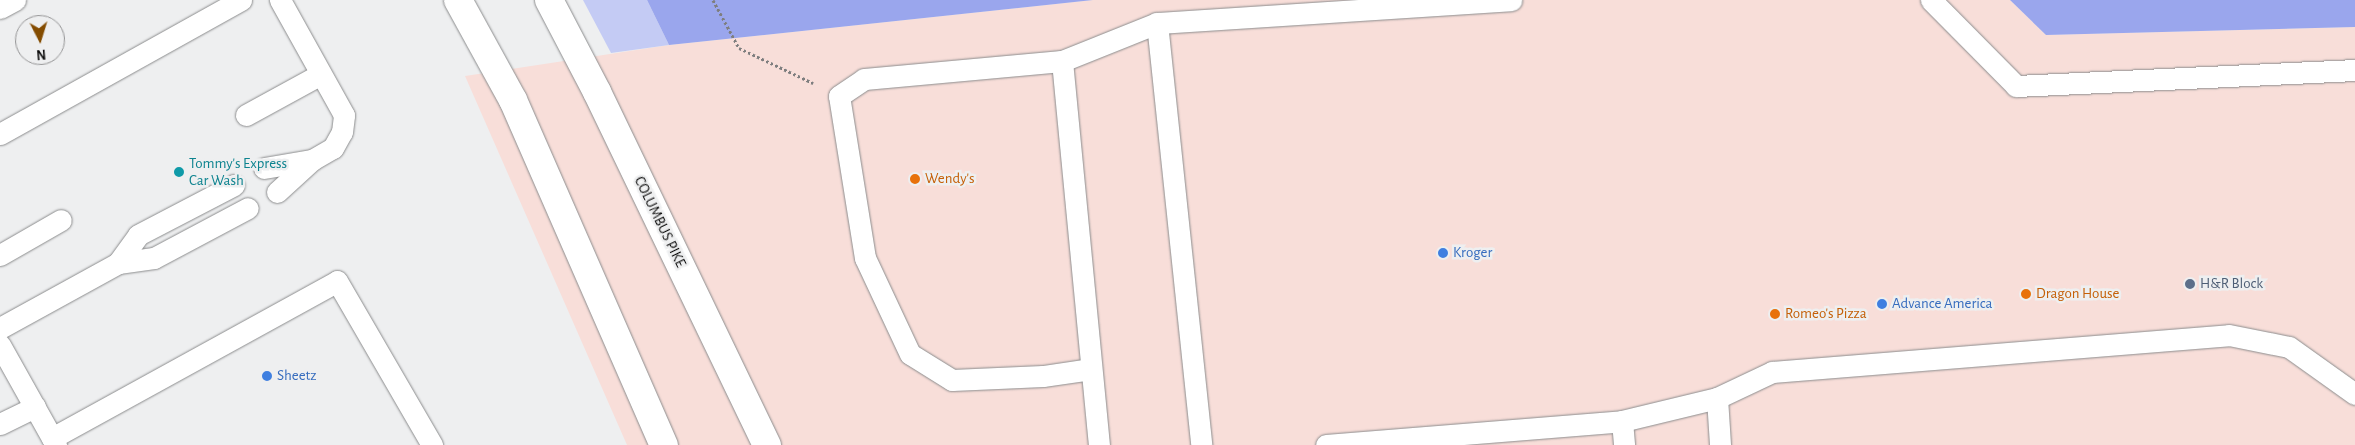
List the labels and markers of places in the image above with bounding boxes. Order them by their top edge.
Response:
place label: Tommy's Express Car Wash [189,154,287,189]
marker: Tommy's Express Car Wash [173,166,185,178]
place label: Wendy's [925,170,975,188]
marker: Wendy's [909,173,921,185]
place label: Kroger [1453,244,1492,262]
marker: Kroger [1437,247,1449,259]
place label: H&R Block [2200,275,2263,293]
marker: H&R Block [2184,278,2196,290]
place label: Dragon House [2036,285,2119,303]
marker: Dragon House [2020,288,2032,300]
place label: Advance America [1892,295,1992,313]
marker: Advance America [1876,298,1888,310]
place label: Romeo's Pizza [1785,305,1867,323]
marker: Romeo's Pizza [1769,308,1781,320]
place label: Sheetz [277,367,317,385]
marker: Sheetz [261,370,273,382]

